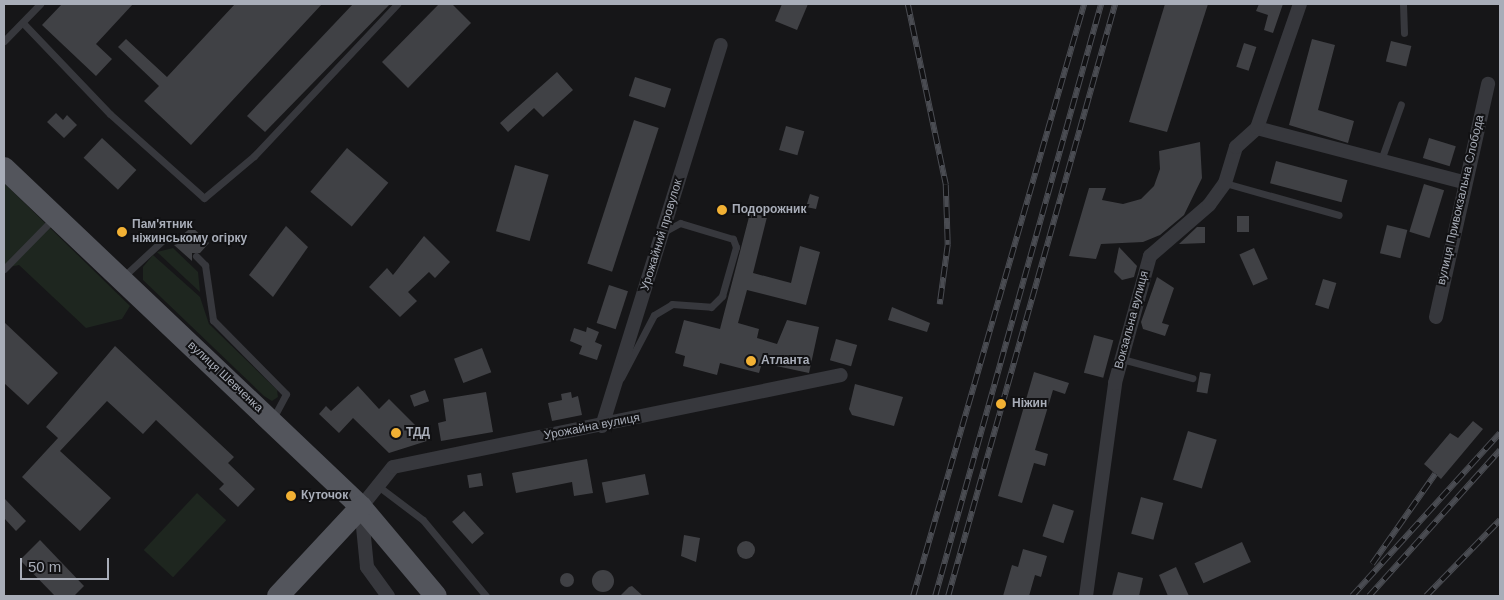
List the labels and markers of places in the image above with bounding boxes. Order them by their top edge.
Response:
place label: Подорожник [732,203,806,217]
marker: Подорожник [716,204,728,216]
place label: Пам'ятник ніжинському огірку [132,218,247,246]
marker: Пам'ятник ніжинському огірку [116,226,128,238]
place label: Атланта [761,354,809,368]
marker: Атланта [745,355,757,367]
marker: Ніжин [994,397,1008,411]
place label: Ніжин [1012,397,1047,411]
place label: ТДД [406,426,430,440]
marker: ТДД [390,427,402,439]
place label: Куточок [301,489,348,503]
marker: Куточок [285,490,297,502]

